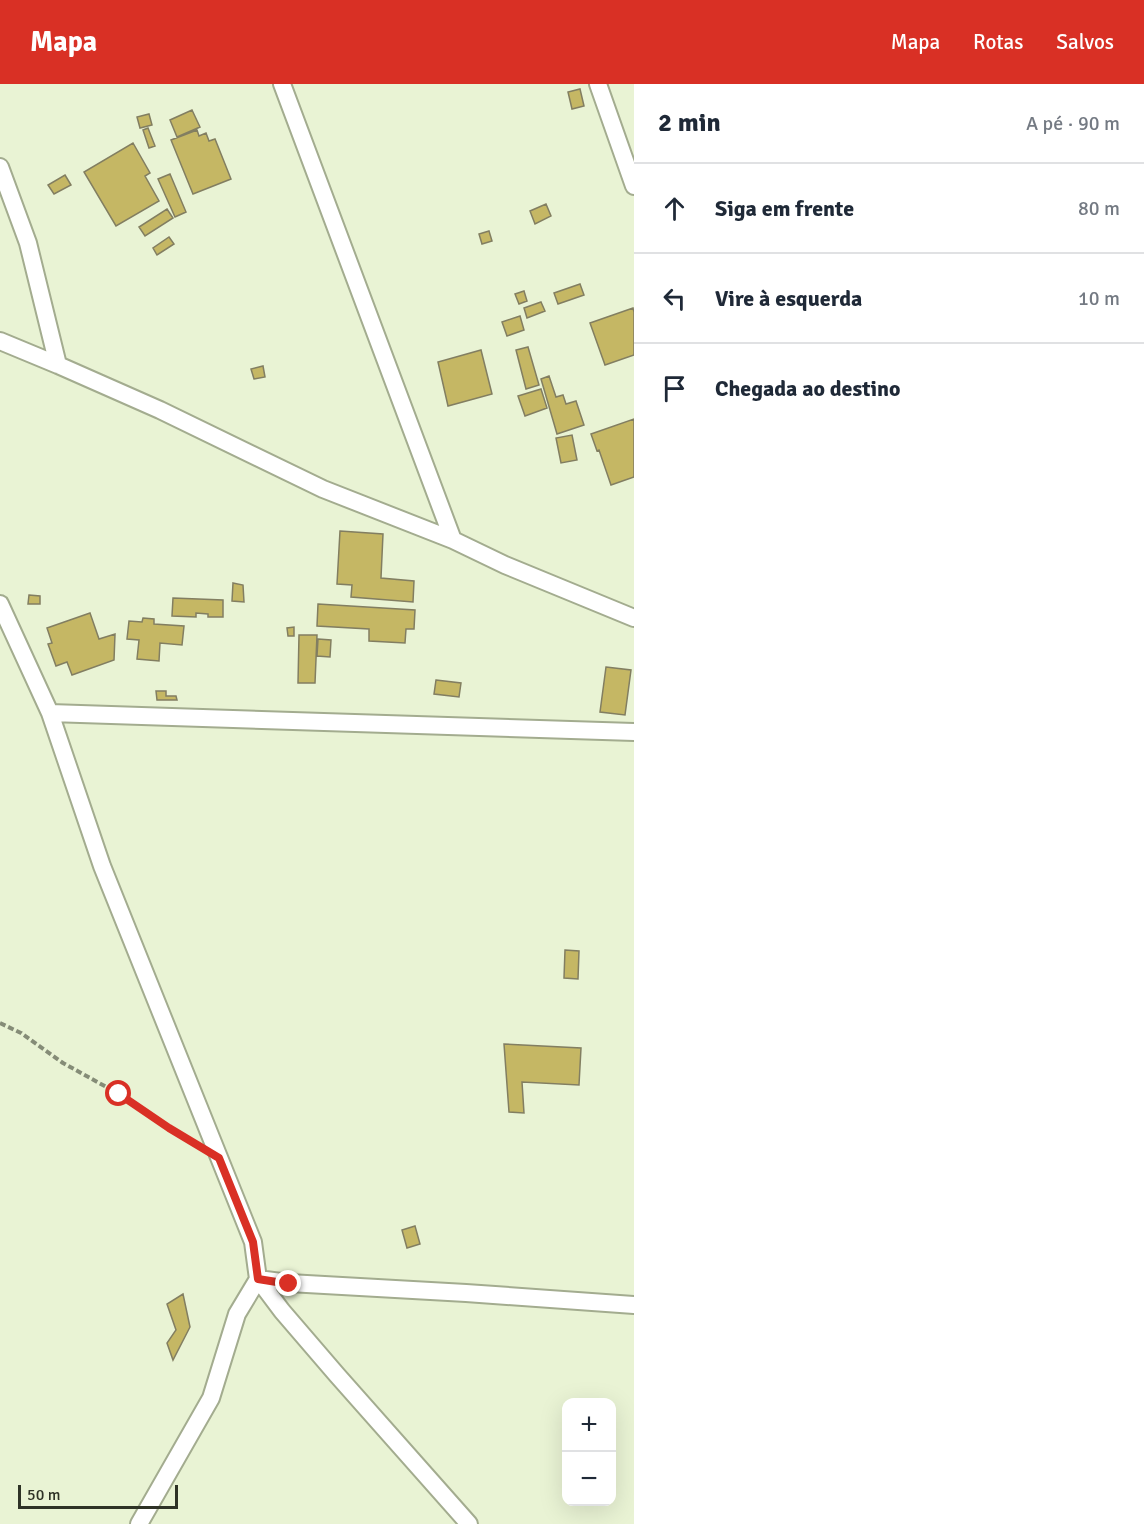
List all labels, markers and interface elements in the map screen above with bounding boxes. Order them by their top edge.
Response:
text: Mapa [30,25,97,59]
text: Mapa [891,29,940,55]
text: Rotas [973,29,1023,55]
text: Salvos [1056,29,1114,55]
text: 2 min [658,107,721,139]
text: A pé · 90 m [1026,111,1120,136]
icon: ahead [658,192,691,225]
text: Siga em frente [715,195,854,222]
text: 80 m [1078,196,1120,221]
icon: left [658,282,691,315]
text: Vire à esquerda [715,285,862,312]
text: 10 m [1078,286,1120,311]
icon: arrive [658,372,691,405]
text: Chegada ao destino [715,375,901,402]
route start [105,1080,131,1106]
route end [275,1270,301,1296]
map controls [562,1398,616,1506]
button: + [562,1398,616,1452]
button: − [562,1452,616,1506]
scale bar [18,1482,178,1510]
text: 50 m [27,1485,61,1505]

